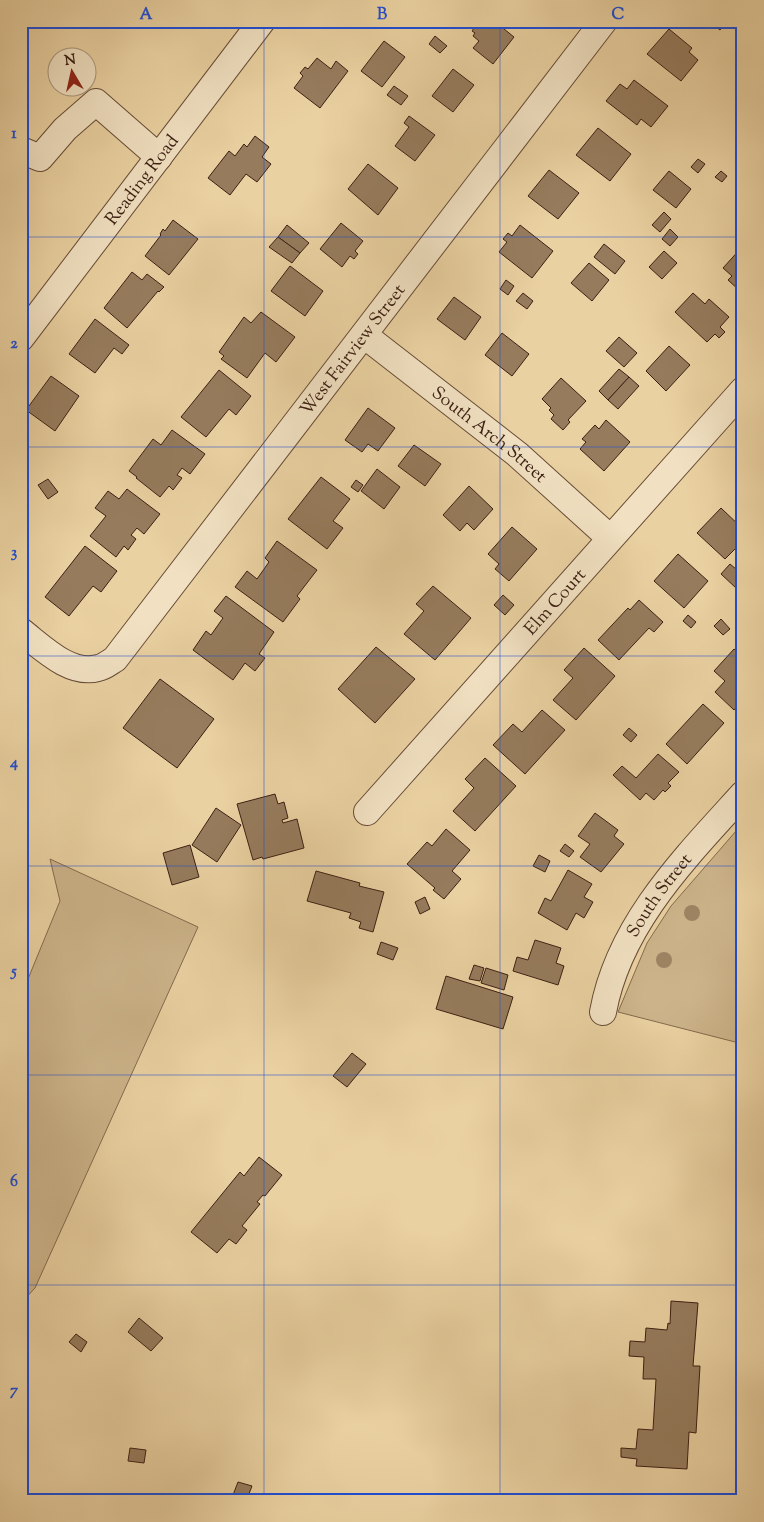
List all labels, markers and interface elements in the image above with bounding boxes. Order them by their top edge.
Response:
text: A [140,4,153,27]
text: B [377,4,387,27]
text: C [612,4,625,27]
north arrow [48,48,98,98]
text: N [63,50,77,72]
text: 1 [11,123,17,146]
street label: Reading Road [100,130,186,232]
street label: West Fairview Street [295,279,413,422]
text: 2 [10,333,18,356]
street label: South Arch Street [425,381,552,490]
text: 3 [11,542,18,565]
street label: Elm Court [519,564,593,642]
text: 4 [9,752,18,775]
street label: South Street [621,848,699,943]
text: 5 [9,961,17,984]
text: 6 [10,1171,18,1194]
text: 7 [10,1380,19,1403]

